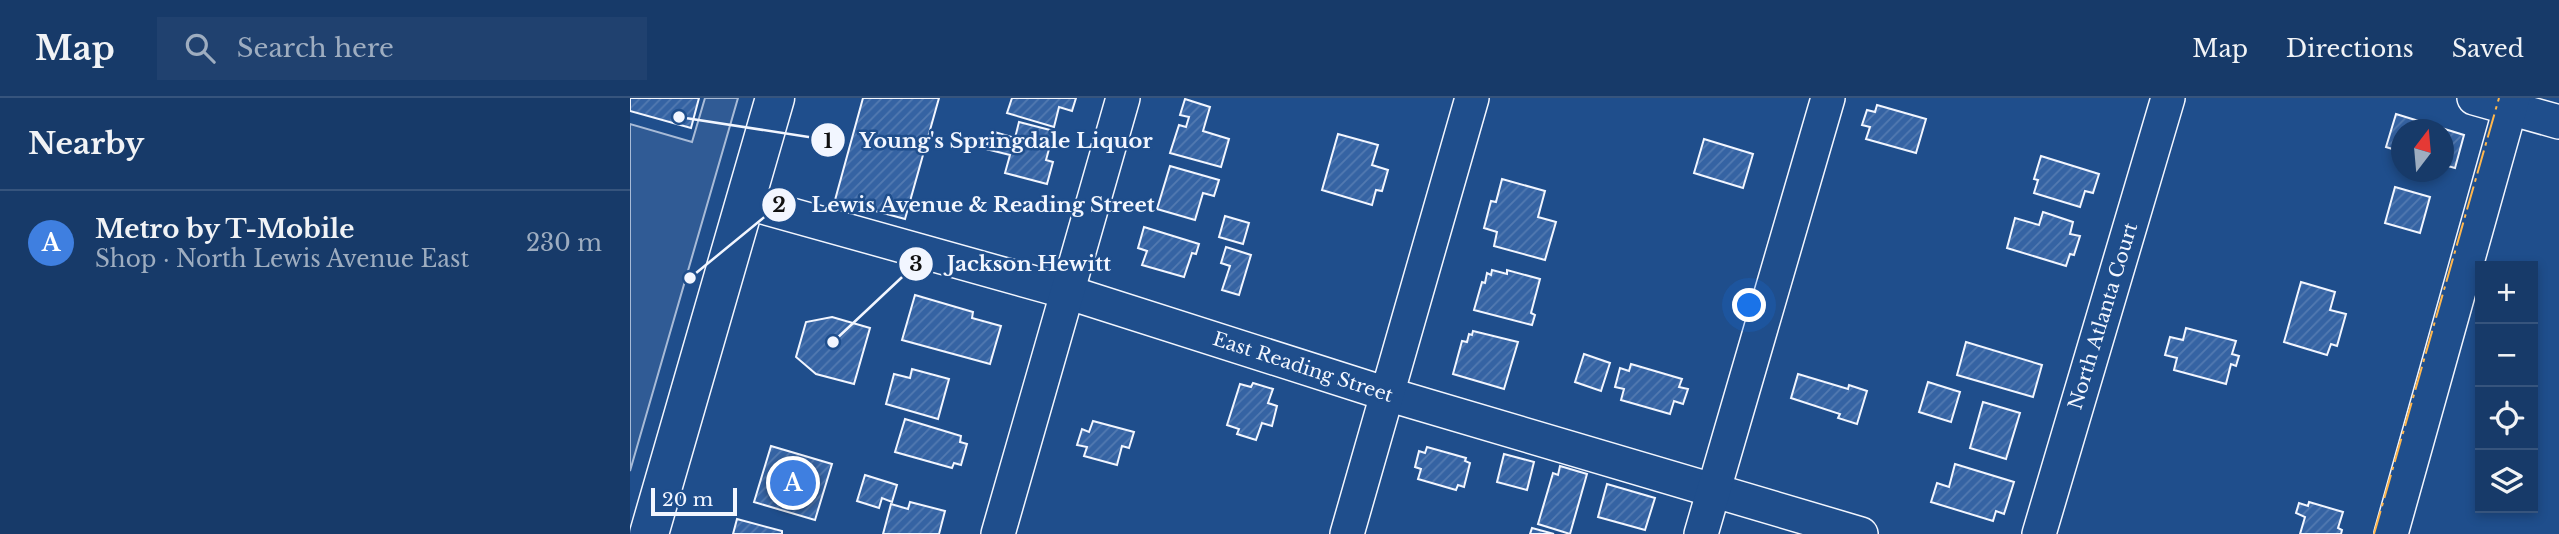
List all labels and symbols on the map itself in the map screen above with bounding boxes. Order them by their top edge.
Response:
callout: Young's Springdale Liquor [811,119,1167,161]
north arrow [2391,119,2454,182]
text: 1 [823,128,833,154]
text: Young's Springdale Liquor [858,128,1153,154]
callout: Lewis Avenue & Reading Street [761,184,1169,226]
text: 2 [772,192,786,218]
text: Lewis Avenue & Reading Street [811,192,1155,218]
street label: North Atlanta Court [2064,219,2143,412]
callout: Jackson Hewitt [898,243,1125,285]
text: 3 [909,251,923,277]
text: Jackson Hewitt [943,251,1111,277]
your location [1732,288,1766,322]
street label: East Reading Street [1210,327,1397,407]
pin: A [770,457,816,509]
scale bar [651,485,737,517]

